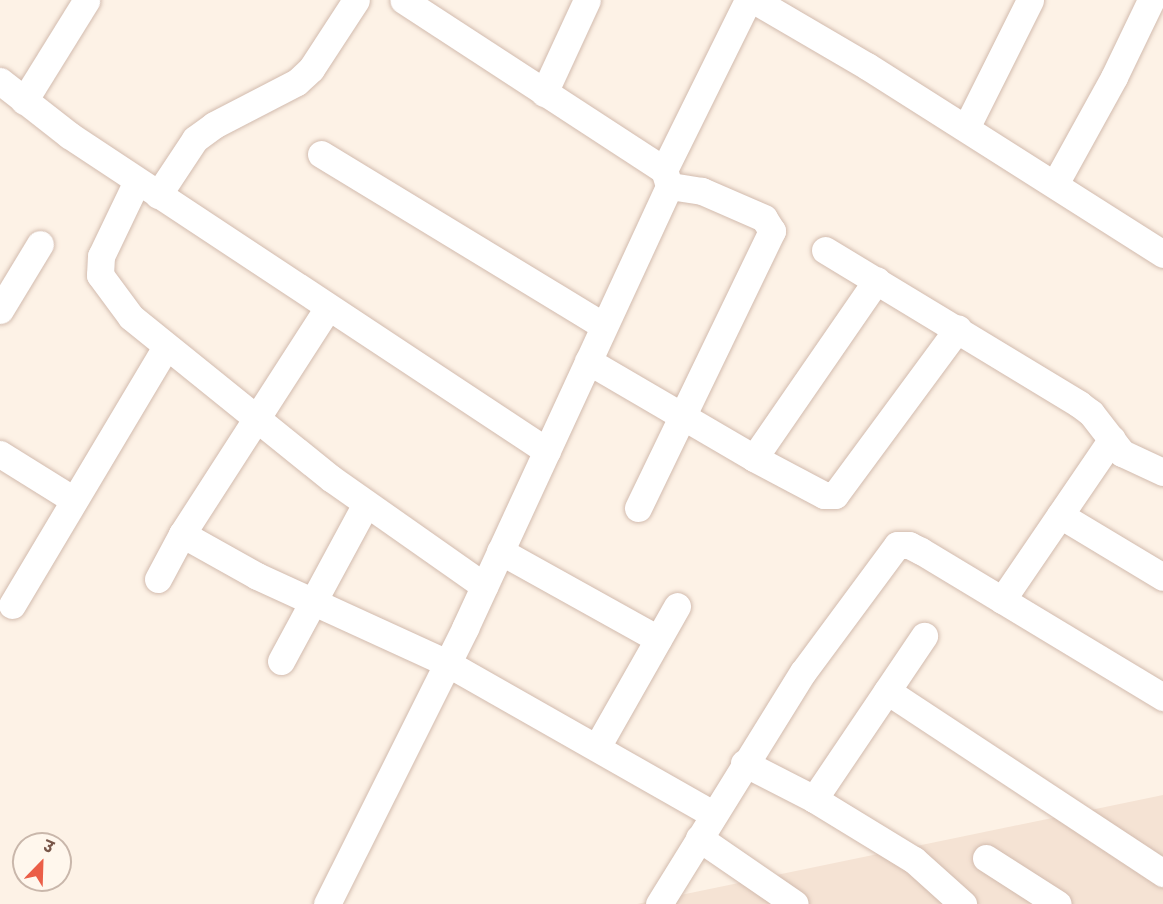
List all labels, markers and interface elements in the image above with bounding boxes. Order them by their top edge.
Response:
north arrow [12,832,72,892]
text: उ [40,834,57,859]

